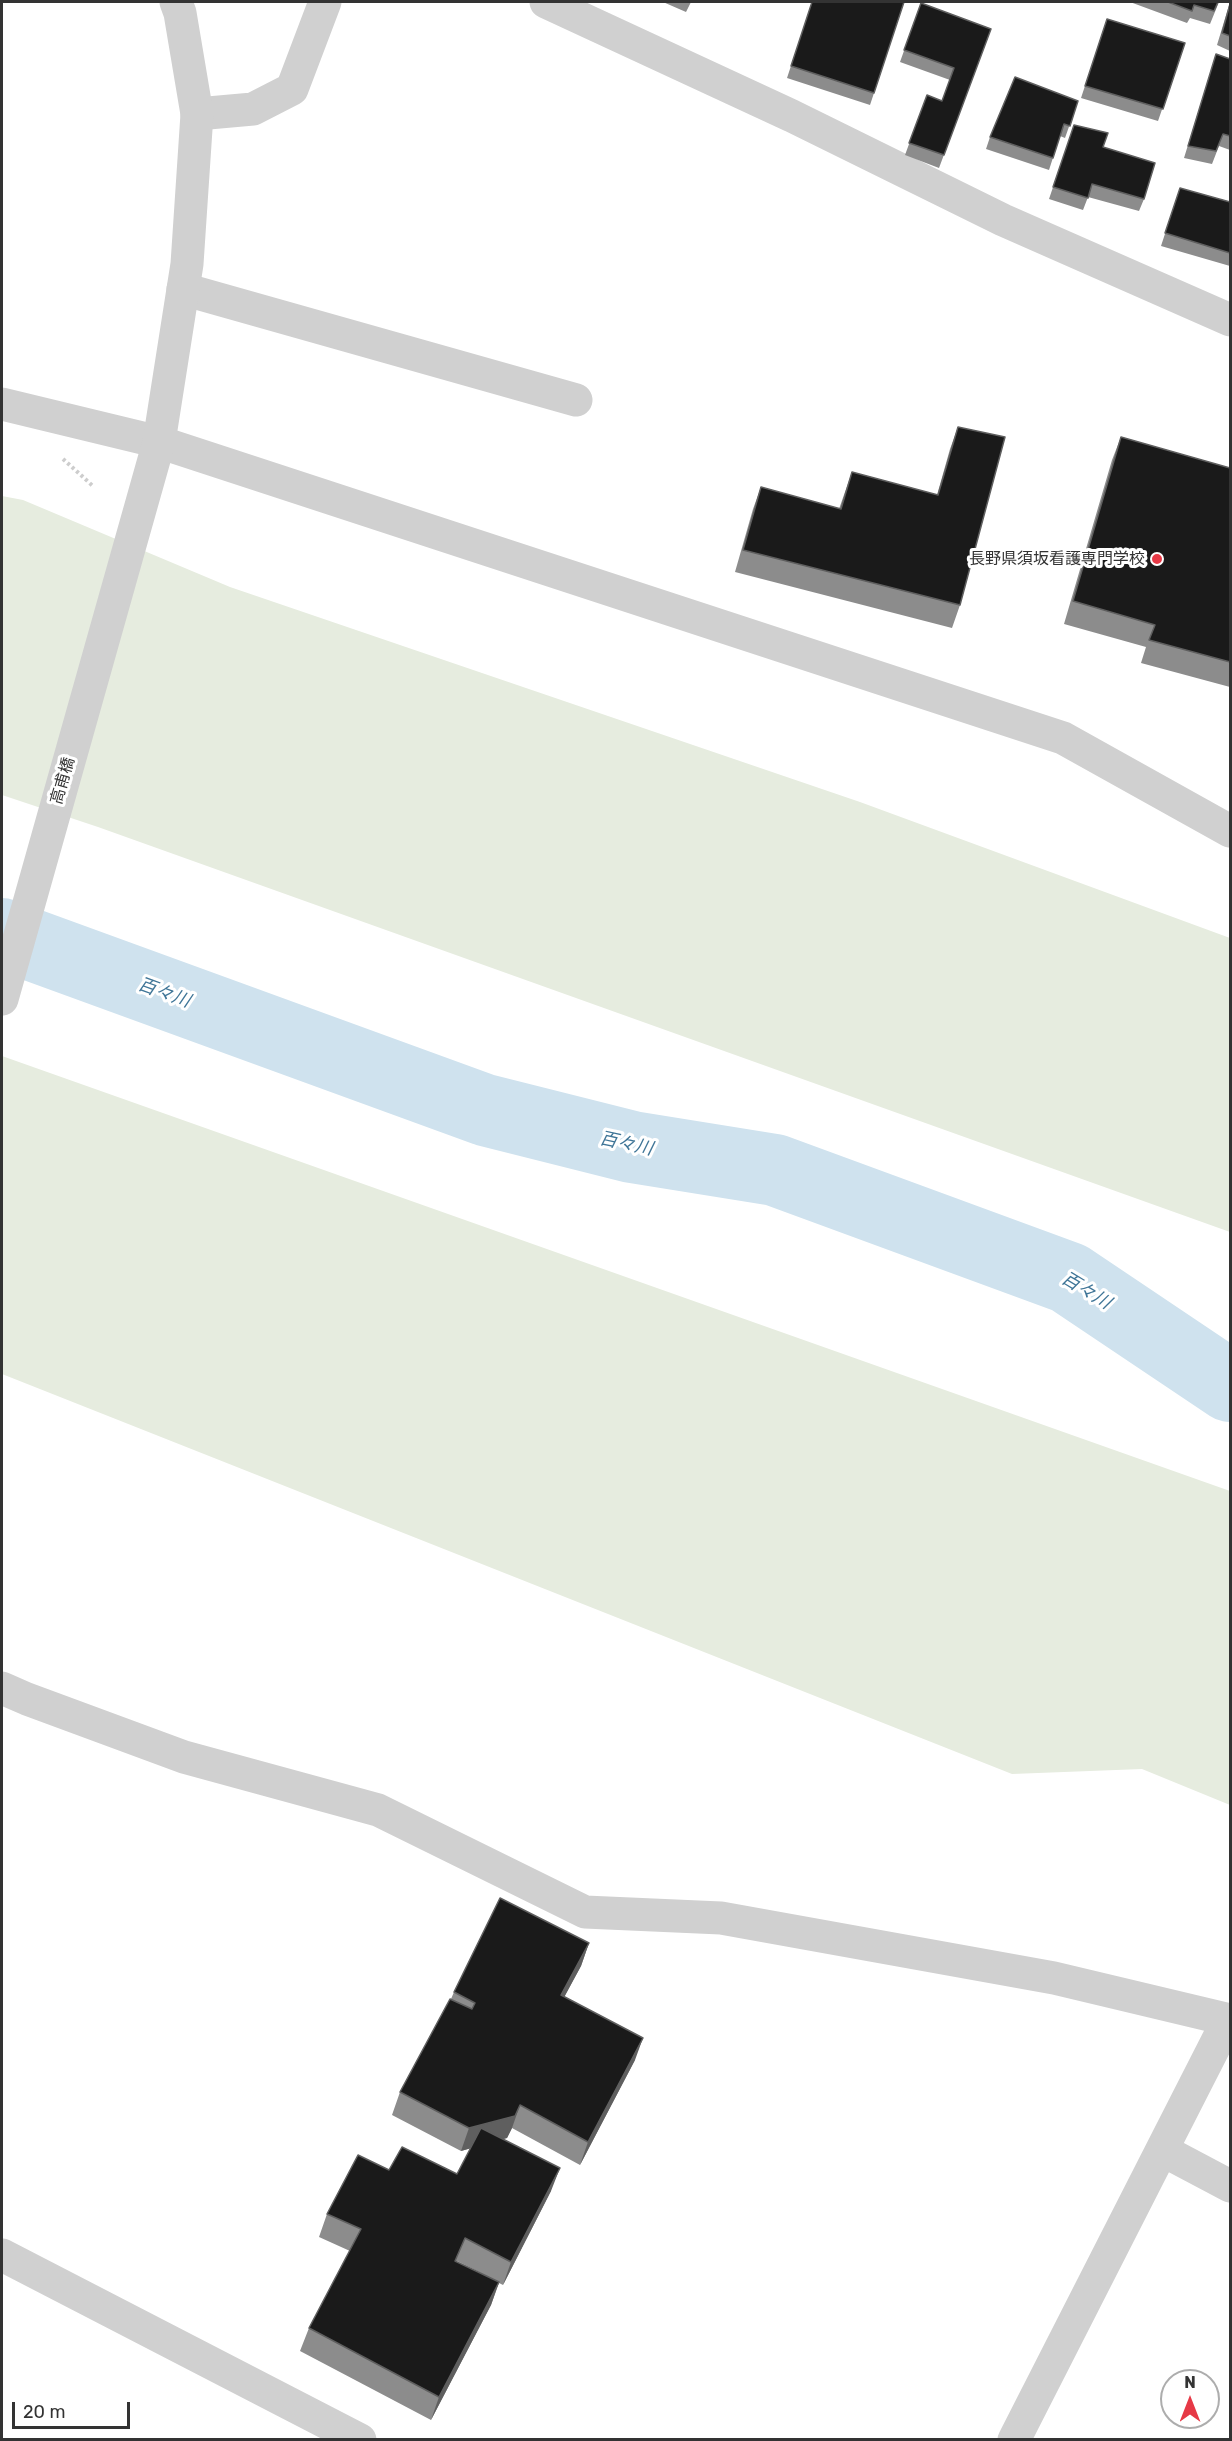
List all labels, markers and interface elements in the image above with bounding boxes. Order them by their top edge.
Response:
place label: 長野県須坂看護専門学校 [969,549,1145,569]
marker: 長野県須坂看護専門学校 [1150,552,1164,566]
street label: 高甫橋 [47,755,79,807]
water label: 百々川 [135,974,193,1012]
water label: 百々川 [597,1128,655,1160]
water label: 百々川 [1057,1268,1115,1314]
north arrow [1160,2369,1220,2429]
text: N [1184,2373,1196,2392]
scale bar [15,2390,134,2428]
text: 20 m [23,2401,65,2423]

